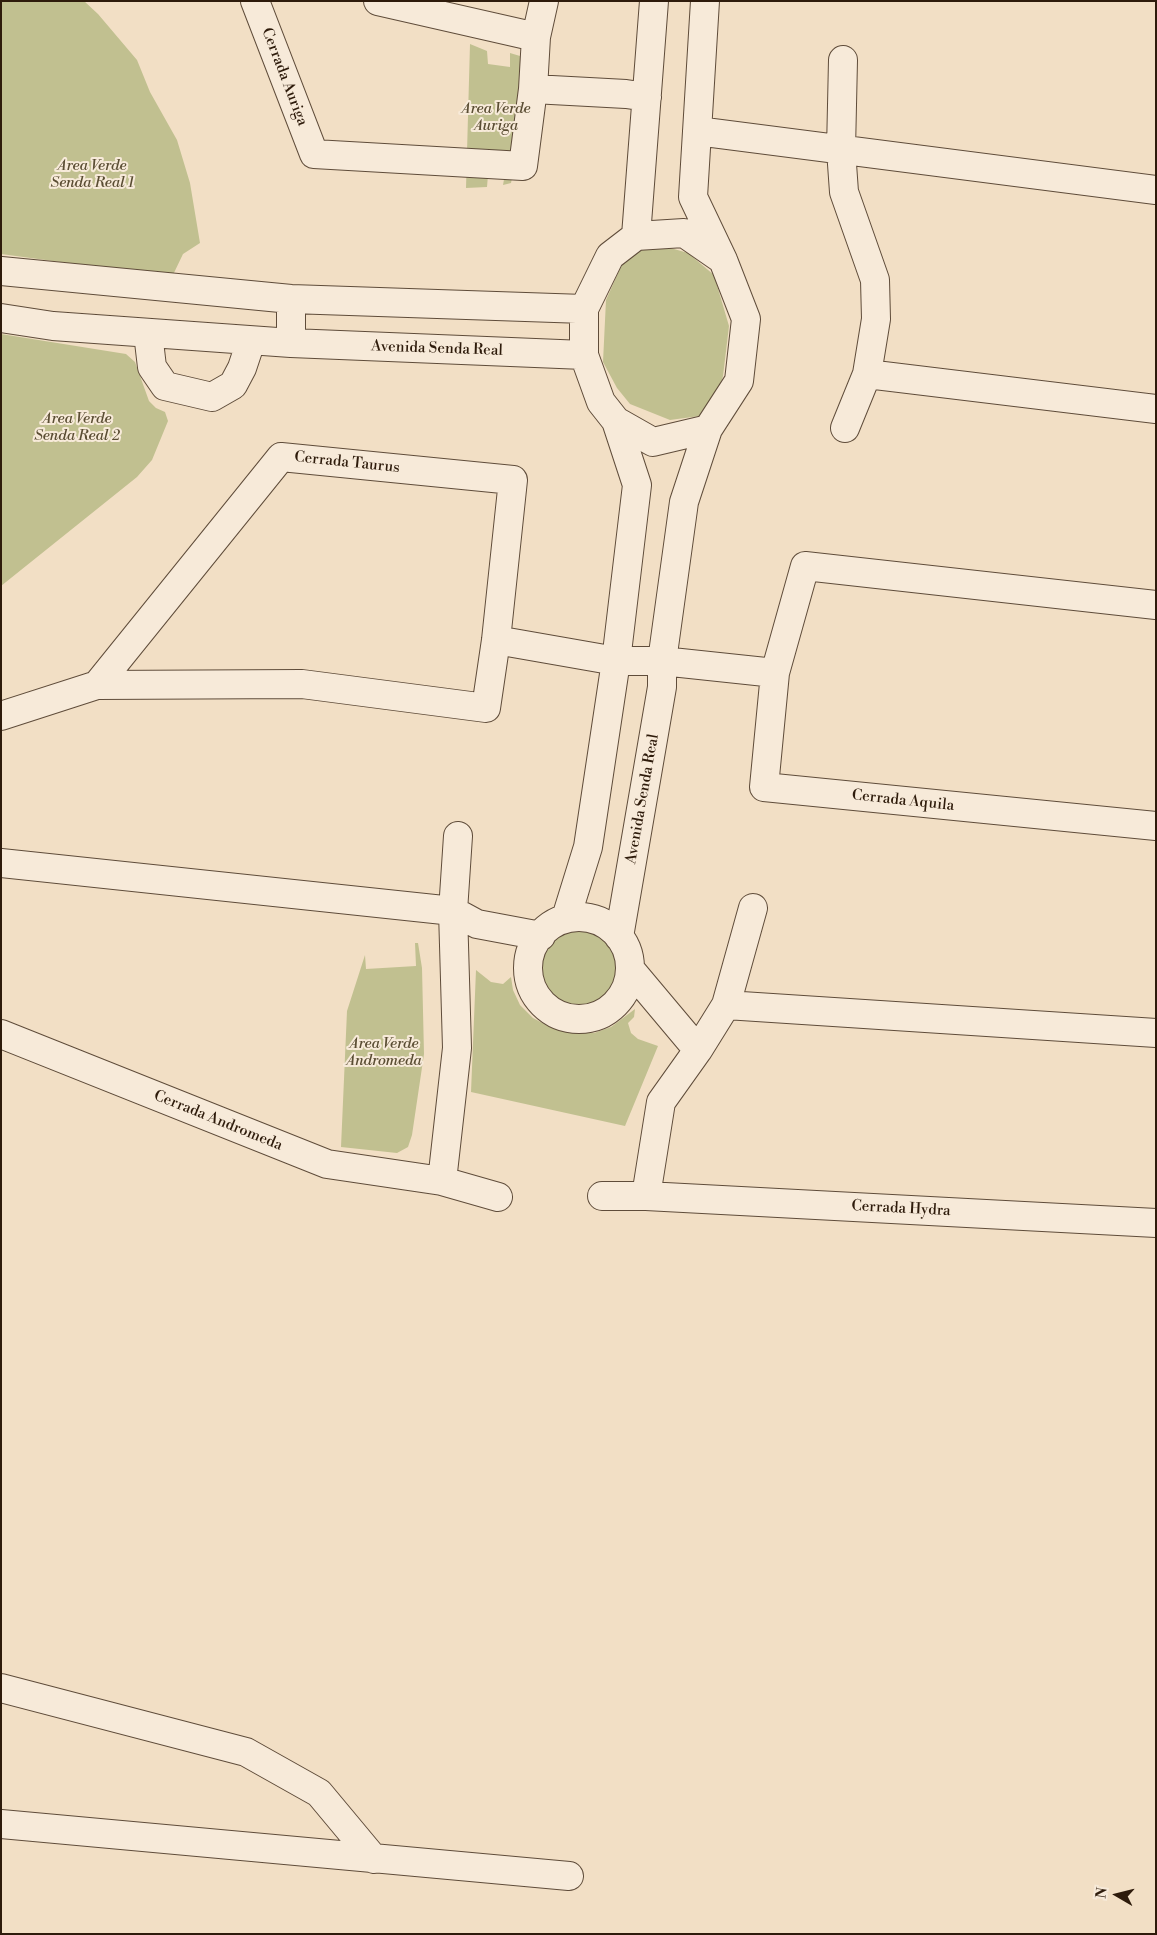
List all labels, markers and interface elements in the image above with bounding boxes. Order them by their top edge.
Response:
street label: Cerrada Auriga [257,25,311,129]
park label: Area Verde Auriga [462,100,530,135]
park label: Area Verde Senda Real 1 [51,157,133,192]
street label: Avenida Senda Real [371,338,503,360]
park label: Area Verde Senda Real 2 [34,410,120,445]
street label: Cerrada Taurus [293,449,401,477]
street label: Avenida Senda Real [623,733,663,865]
street label: Cerrada Aquila [851,787,955,815]
park label: Area Verde Andromeda [346,1035,422,1070]
street label: Cerrada Andromeda [151,1087,285,1155]
street label: Cerrada Hydra [851,1197,951,1221]
north arrow [1092,1870,1142,1920]
text: N [1092,1886,1112,1900]

